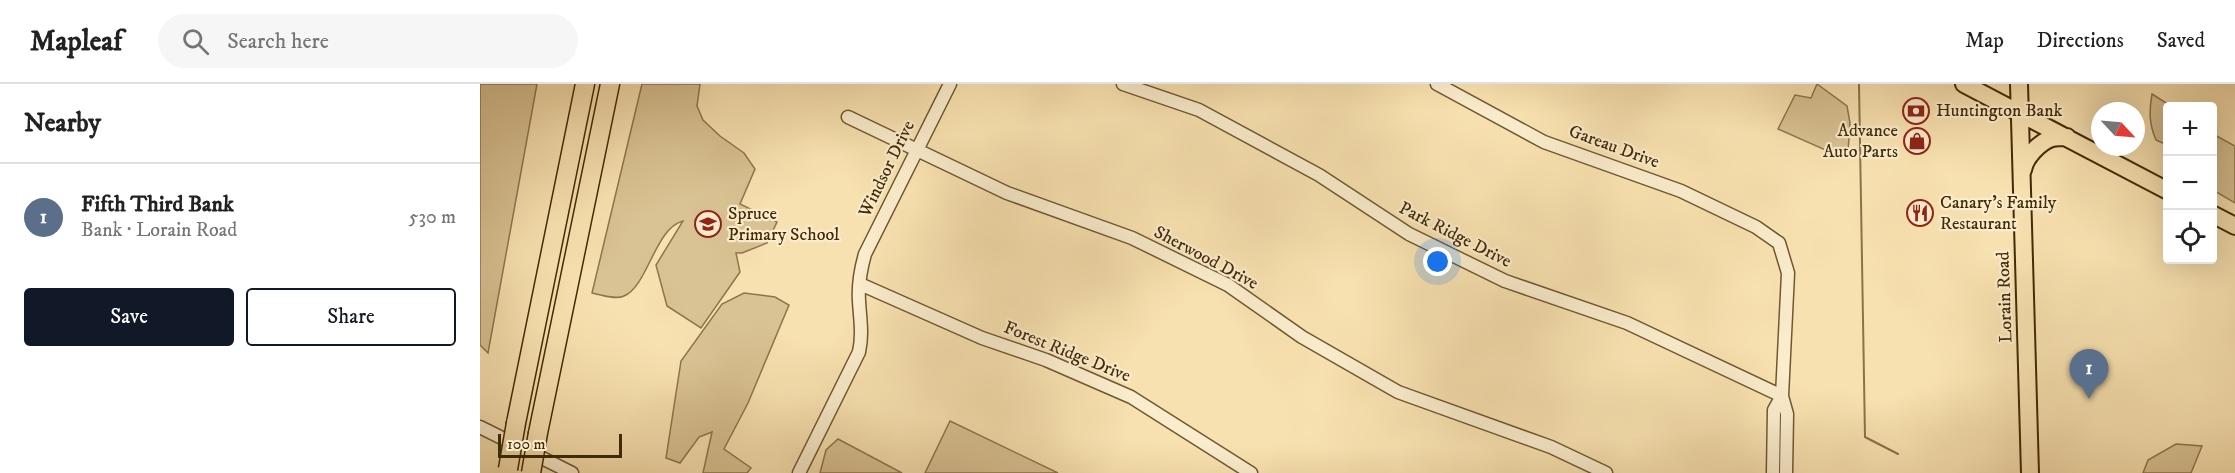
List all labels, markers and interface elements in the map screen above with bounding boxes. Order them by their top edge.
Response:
search box [158,14,578,68]
text: Mapleaf [30,24,122,59]
icon: search [179,25,212,58]
text: Search here [227,28,329,55]
text: Map [1965,28,2004,54]
text: Directions [2037,28,2124,54]
text: Saved [2157,28,2205,54]
bank icon: Huntington Bank [1901,96,1931,126]
place label: Huntington Bank [1936,100,2063,122]
north arrow [2091,102,2145,156]
map controls [2163,102,2217,264]
button: + [2163,102,2217,156]
text: Nearby [24,107,101,140]
street label: Windsor Drive [854,117,920,222]
street label: Gareau Drive [1566,120,1662,174]
place label: Advance Auto Parts [1823,120,1898,163]
shop icon: Advance Auto Parts [1902,126,1932,156]
button: − [2163,156,2217,210]
text: Fifth Third Bank [81,191,234,218]
place label: Canary's Family Restaurant [1940,192,2057,235]
street label: Park Ridge Drive [1395,197,1515,273]
restaurant icon: Canary's Family Restaurant [1905,198,1935,228]
place label: Spruce Primary School [728,203,840,246]
text: 1 [40,205,47,230]
text: 530 m [409,205,456,230]
school or university icon: Spruce Primary School [693,209,723,239]
button: locate [2163,210,2217,264]
text: Bank · Lorain Road [81,218,237,243]
street label: Sherwood Drive [1150,221,1262,295]
your location [1423,247,1452,276]
street label: Lorain Road [1992,251,2018,343]
button: Save [24,288,234,346]
button: Share [246,288,456,346]
street label: Forest Ridge Drive [1000,317,1134,387]
pin: 1 [2070,350,2108,399]
scale bar [498,431,622,458]
text: 100 m [507,434,546,454]

